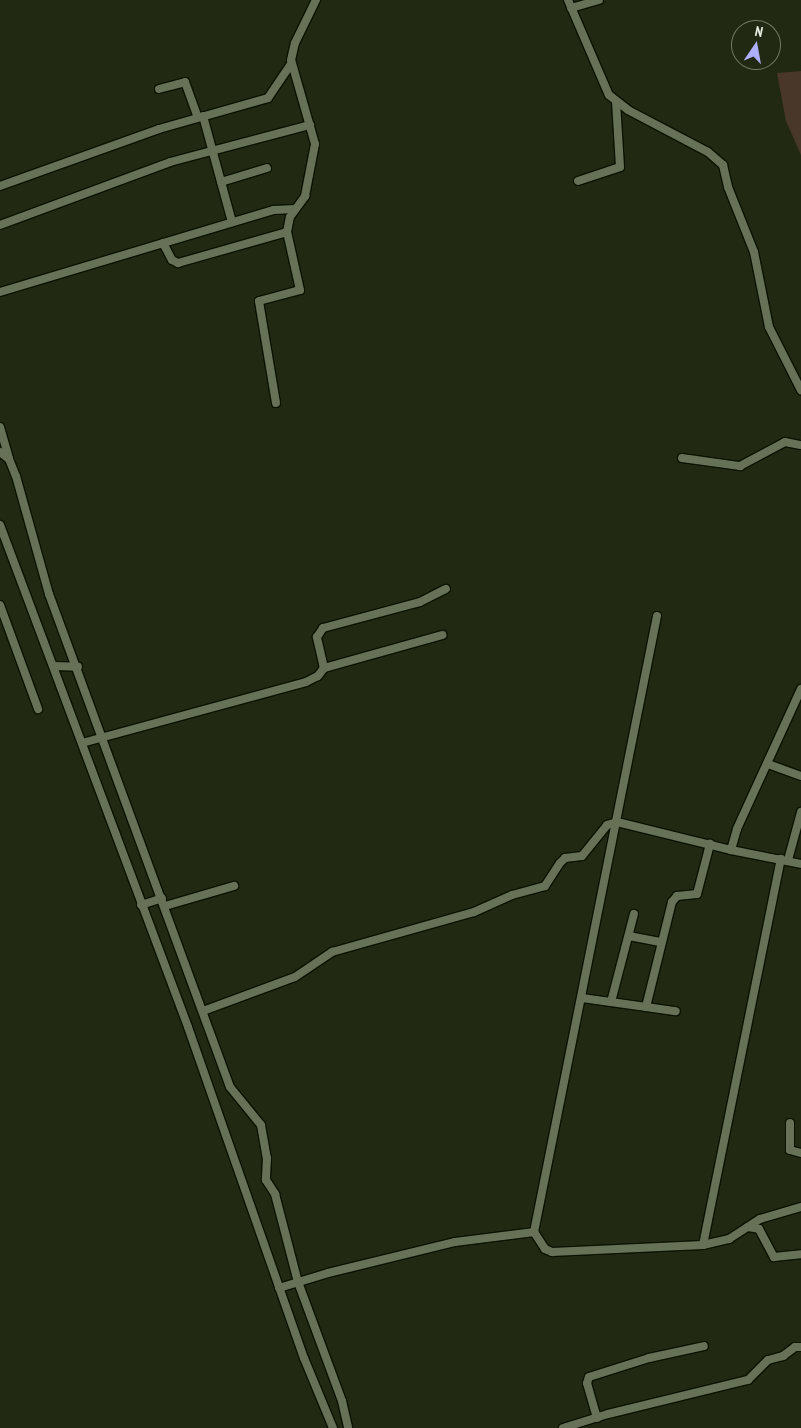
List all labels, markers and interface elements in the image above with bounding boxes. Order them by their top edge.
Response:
north arrow [731,20,781,70]
text: N [753,22,764,41]

